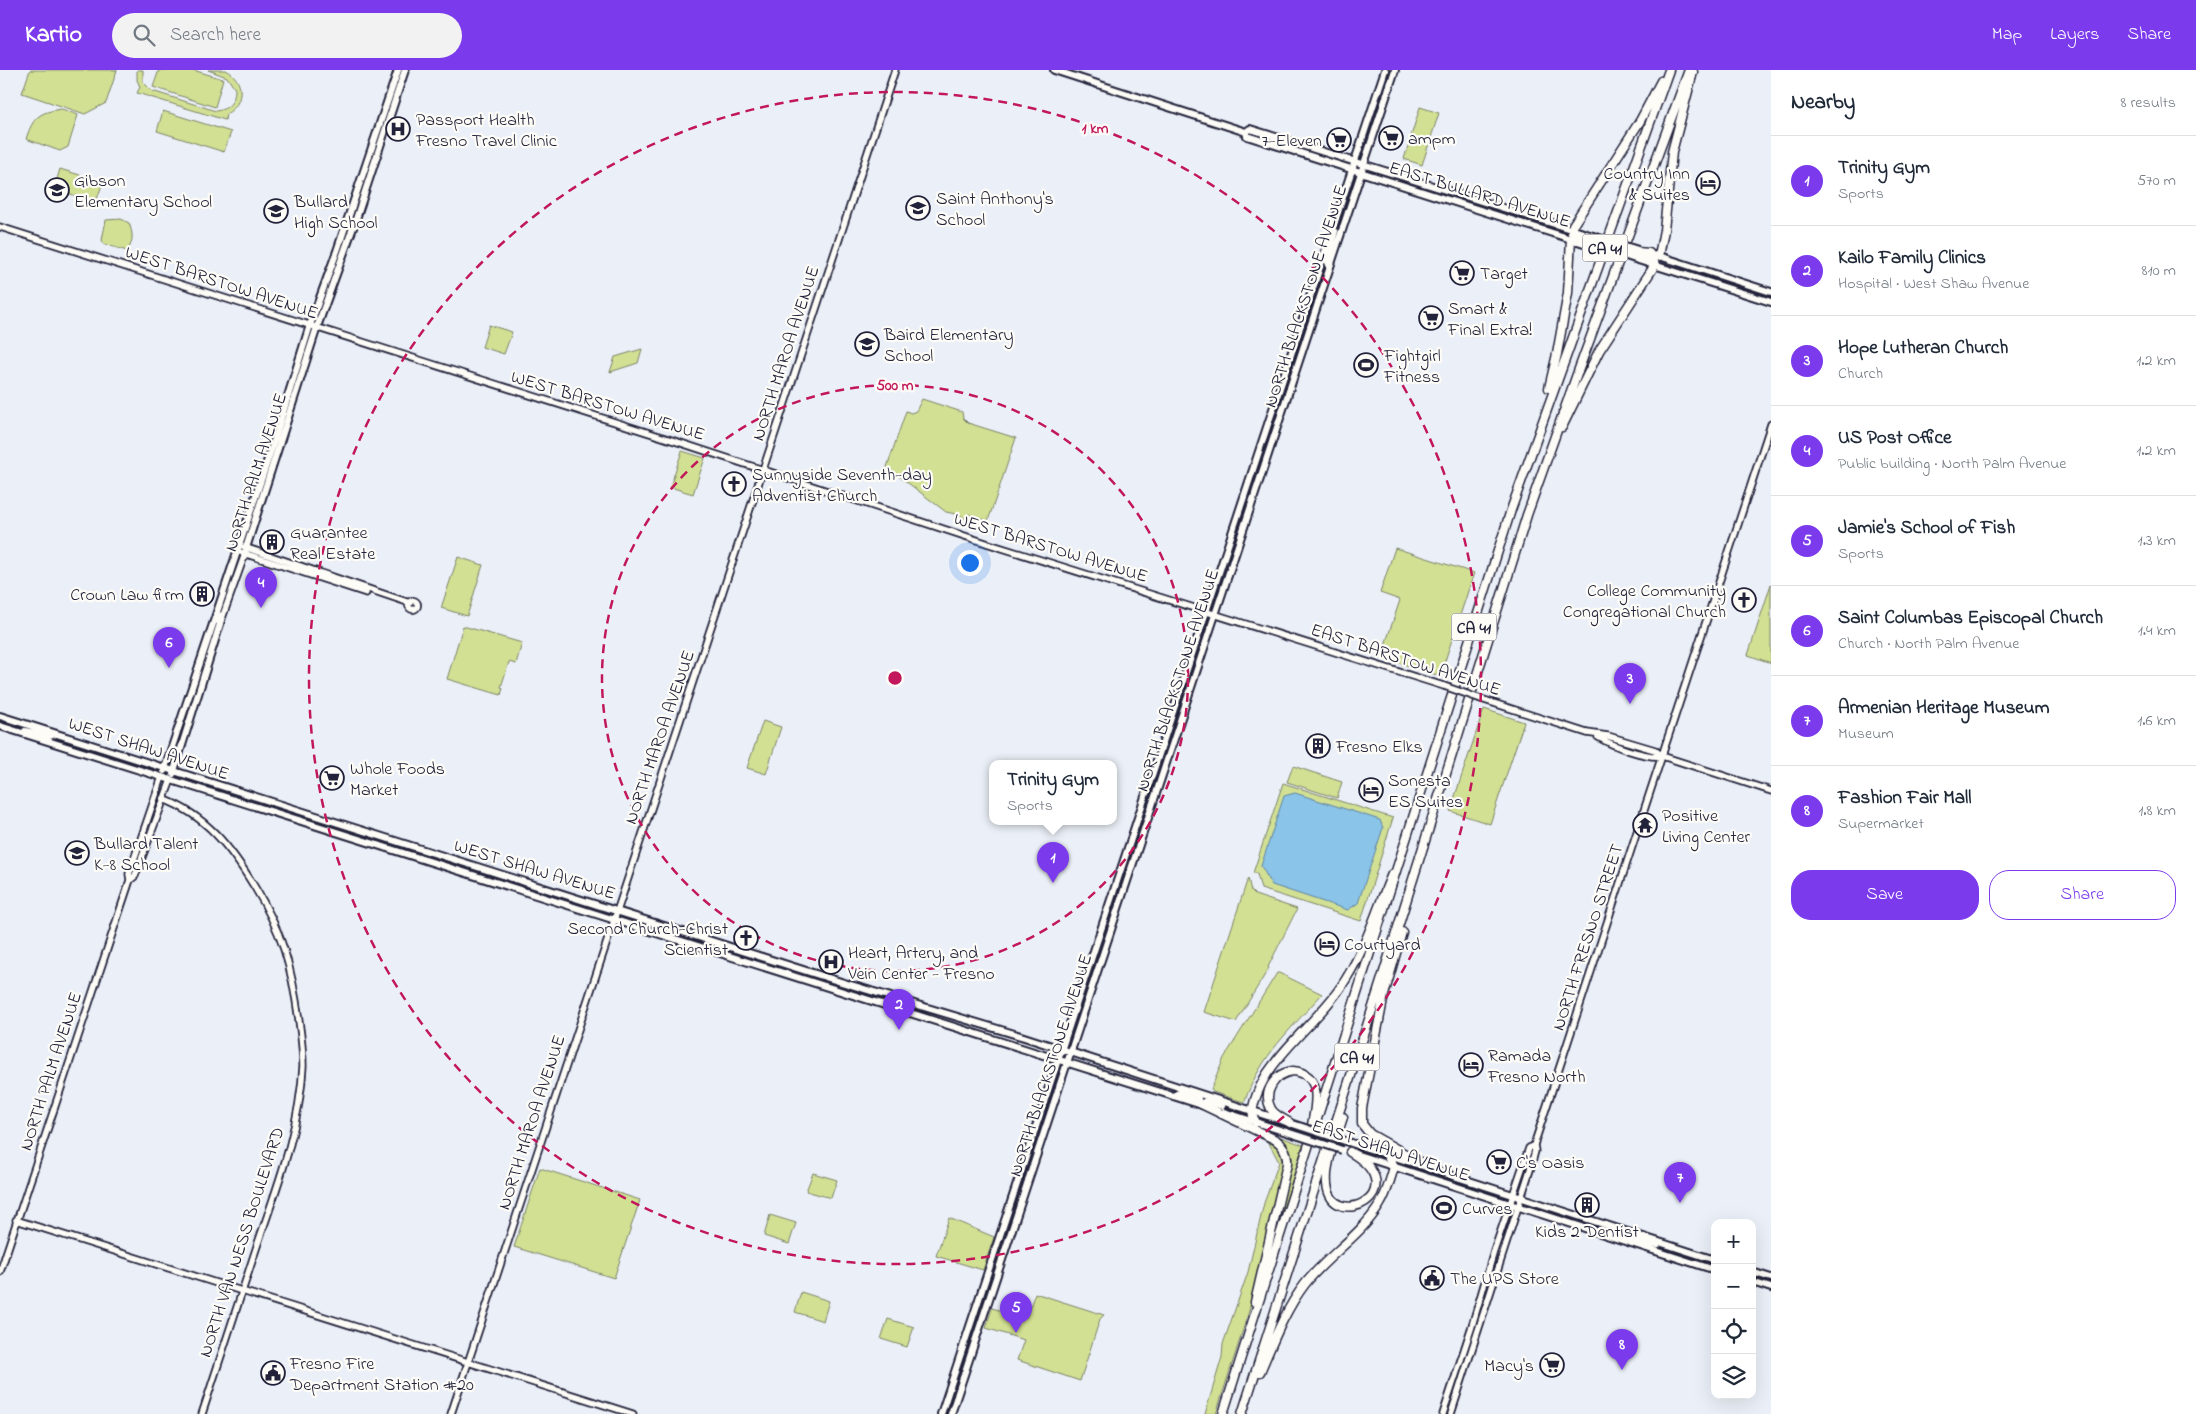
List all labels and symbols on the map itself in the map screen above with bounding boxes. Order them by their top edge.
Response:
place label: Passport Health Fresno Travel Clinic [415,108,557,155]
hospital icon: Passport Health Fresno Travel Clinic [385,116,411,142]
text: 1 km [1082,118,1109,140]
supermarket icon: ampm [1378,125,1404,151]
supermarket icon: 7-Eleven [1326,127,1352,153]
place label: ampm [1408,127,1455,153]
place label: 7-Eleven [1261,129,1322,155]
street label: EAST BULLARD AVENUE [1385,156,1574,236]
place label: Country Inn & Suites [1604,162,1690,209]
place label: Gibson Elementary School [74,169,212,216]
hotel icon: Country Inn & Suites [1695,170,1721,196]
school or university icon: Gibson Elementary School [44,177,70,203]
street label: NORTH BLACKSTONE AVENUE [1259,182,1355,411]
place label: Saint Anthony's School [936,187,1054,234]
place label: Bullard High School [293,190,377,238]
school or university icon: Saint Anthony's School [905,195,931,221]
school or university icon: Bullard High School [263,198,289,224]
road number: CA 41 [1582,234,1628,262]
street label: WEST BARSTOW AVENUE [122,240,321,327]
supermarket icon: Target [1449,260,1475,286]
place label: Target [1480,262,1528,289]
street label: NORTH MAROA AVENUE [746,263,828,444]
place label: Smart & Final Extra! [1447,297,1532,344]
supermarket icon: Smart & Final Extra! [1418,305,1444,331]
place label: Baird Elementary School [883,323,1014,370]
school or university icon: Baird Elementary School [854,331,880,357]
place label: Fightgirl Fitness [1383,344,1441,391]
sports icon: Fightgirl Fitness [1353,352,1379,378]
street label: WEST BARSTOW AVENUE [507,365,708,449]
text: 500 m [877,375,914,397]
street label: NORTH PALM AVENUE [219,390,295,555]
place label: Sunnyside Seventh-day Adventist Church [752,463,932,510]
church icon: Sunnyside Seventh-day Adventist Church [721,471,747,497]
street label: WEST BARSTOW AVENUE [950,507,1151,591]
place label: Guarantee Real Estate [290,521,376,568]
building icon: Guarantee Real Estate [259,529,285,555]
your location [957,550,983,576]
street label: NORTH BLACKSTONE AVENUE [1131,566,1227,795]
pin: 4 [245,567,277,608]
place label: College Community Congregational Church [1563,579,1726,627]
building icon: Crown Law firm [189,581,215,607]
place label: Crown Law firm [70,583,184,609]
church icon: College Community Congregational Church [1731,587,1757,613]
road number: CA 41 [1452,614,1496,640]
street label: EAST BARSTOW AVENUE [1307,618,1504,704]
pin: 6 [153,627,185,668]
street label: NORTH MAROA AVENUE [619,647,703,828]
pin: 3 [1614,663,1646,704]
centre of rings [886,669,904,687]
street label: WEST SHAW AVENUE [65,712,232,788]
building icon: Fresno Elks [1305,733,1331,759]
place label: Fresno Elks [1335,735,1423,761]
place label: Whole Foods Market [350,757,445,804]
supermarket icon: Whole Foods Market [319,765,345,791]
place label: Sonesta ES Suites [1388,769,1463,816]
hotel icon: Sonesta ES Suites [1358,777,1384,803]
place label: Positive Living Center [1662,804,1750,852]
temple icon: Positive Living Center [1632,812,1658,838]
place label: Bullard Talent K-8 School [93,832,198,879]
street label: WEST SHAW AVENUE [450,834,618,908]
school or university icon: Bullard Talent K-8 School [64,840,90,866]
street label: NORTH FRESNO STREET [1546,841,1631,1034]
pin: 1 [1037,842,1069,883]
place label: Second Church-Christ Scientist [568,917,728,964]
church icon: Second Church-Christ Scientist [733,925,759,951]
hotel icon: Courtyard [1314,931,1340,957]
place label: Courtyard [1344,933,1421,959]
place label: Heart, Artery, and Vein Center - Fresno [847,941,995,988]
hospital icon: Heart, Artery, and Vein Center - Fresno [818,949,844,975]
street label: NORTH BLACKSTONE AVENUE [1004,951,1100,1180]
street label: NORTH PALM AVENUE [14,989,90,1154]
pin: 2 [883,989,915,1030]
street label: NORTH MAROA AVENUE [492,1032,574,1213]
road number: CA 41 [1334,1044,1380,1070]
place label: Ramada Fresno North [1487,1044,1585,1091]
hotel icon: Ramada Fresno North [1458,1052,1484,1078]
street label: EAST SHAW AVENUE [1308,1114,1473,1190]
street label: NORTH VAN NESS BOULEVARD [193,1124,292,1361]
supermarket icon: C's Oasis [1486,1149,1512,1175]
place label: C's Oasis [1516,1151,1585,1177]
pin: 7 [1664,1162,1696,1203]
building icon: Kids 2 Dentist [1574,1192,1600,1218]
sports icon: Curves [1431,1195,1457,1221]
place label: Curves [1462,1197,1512,1223]
place label: Kids 2 Dentist [1535,1220,1639,1246]
public building icon: The UPS Store [1419,1265,1445,1291]
place label: The UPS Store [1450,1267,1560,1293]
pin: 5 [1000,1292,1032,1333]
pin: 8 [1606,1329,1638,1370]
place label: Fresno Fire Department Station #20 [289,1352,474,1399]
supermarket icon: Macy's [1539,1352,1565,1378]
place label: Macy's [1484,1354,1534,1380]
public building icon: Fresno Fire Department Station #20 [260,1360,286,1386]

